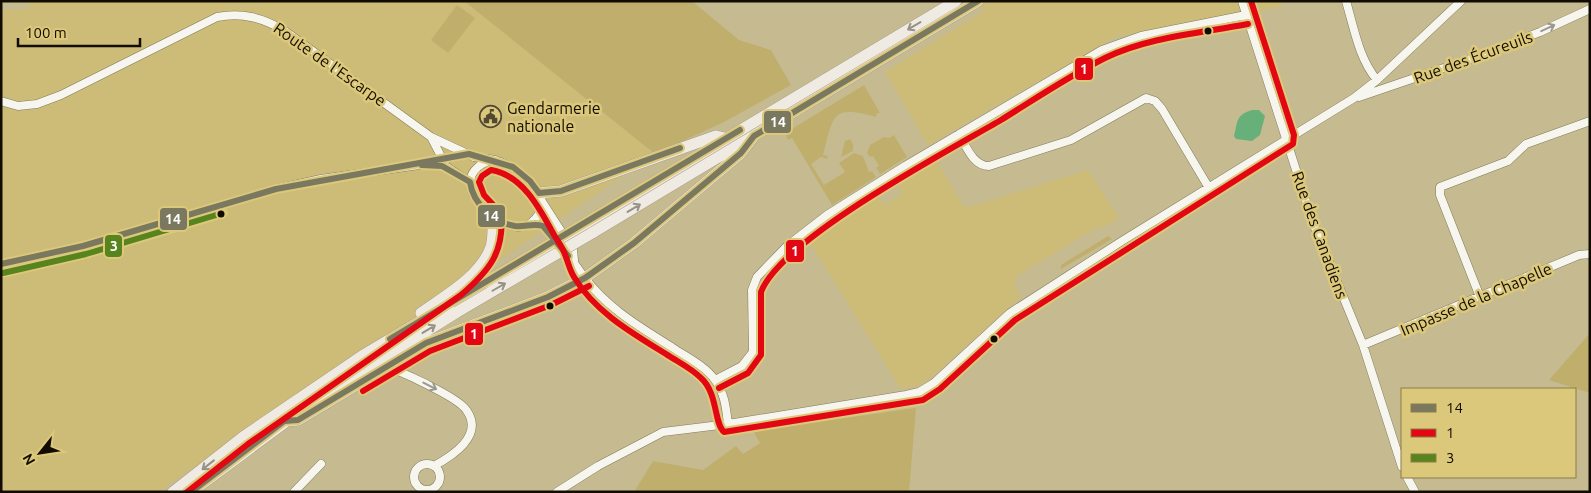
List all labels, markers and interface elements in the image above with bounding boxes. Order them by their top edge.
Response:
scale bar [18,15,140,47]
street label: Route de l'Escarpe [270,19,390,109]
one-way arrow [908,22,922,32]
one-way arrow [1540,23,1555,33]
text: 100 m [25,24,67,41]
street label: Rue des Écureuils [1411,25,1535,87]
unlabelled marker [1203,26,1213,36]
line badge: 1 [1074,57,1094,81]
text: 1 [1080,61,1088,77]
place label: Gendarmerie nationale [507,99,601,135]
public building icon: Gendarmerie nationale [479,105,503,129]
line badge: 14 [763,110,792,134]
text: 14 [770,114,786,130]
street label: Rue des Canadiens [1289,169,1351,301]
one-way arrow [626,202,640,212]
line badge: 14 [477,204,506,228]
line badge: 14 [159,207,188,231]
text: 14 [483,208,499,224]
unlabelled marker [216,209,226,219]
text: 14 [165,211,181,227]
line badge: 3 [104,234,123,258]
text: 3 [110,238,118,254]
line badge: 1 [785,239,805,263]
text: 1 [791,243,799,259]
street label: Impasse de la Chapelle [1398,259,1554,339]
one-way arrow [492,282,506,292]
unlabelled marker [545,301,555,311]
line badge: 1 [464,322,484,346]
one-way arrow [421,324,435,334]
text: 1 [470,326,478,342]
unlabelled marker [989,334,999,344]
one-way arrow [422,382,437,391]
legend [1401,388,1576,478]
text: 14 [1446,399,1463,416]
text: 1 [1446,424,1454,441]
north arrow [15,428,65,478]
text: 3 [1446,449,1454,466]
text: N [19,451,38,468]
one-way arrow [202,459,215,470]

